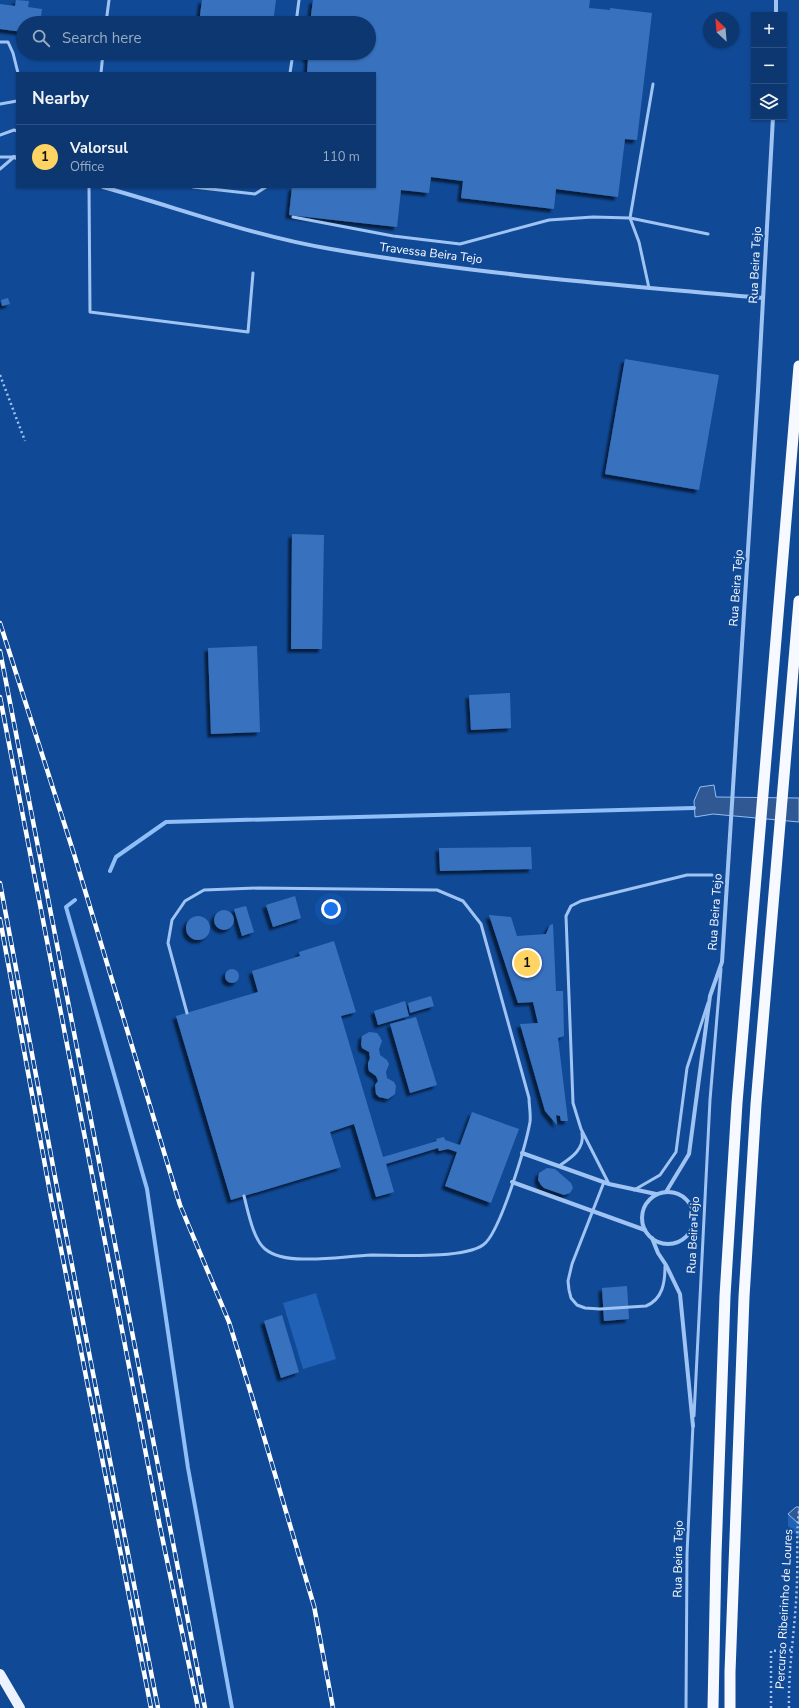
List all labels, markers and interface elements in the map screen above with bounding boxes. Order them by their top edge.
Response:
north arrow [703,12,739,48]
map controls [751,12,787,120]
button: + [751,12,787,48]
search box [16,16,376,60]
icon: search [30,27,52,49]
text: Search here [62,28,142,48]
button: − [751,48,787,84]
button: layers [751,84,787,120]
text: Nearby [32,87,89,110]
text: Valorsul [70,138,128,158]
text: 1 [41,148,49,166]
text: 110 m [322,148,360,166]
text: Office [70,158,104,176]
street label: Rua Beira Tejo [745,226,765,304]
street label: Travessa Beira Tejo [379,239,484,267]
street label: Rua Beira Tejo [725,549,747,627]
street label: Rua Beira Tejo [704,873,726,951]
your location [321,899,341,919]
pin: 1 [514,948,540,978]
street label: Rua Beira Tejo [683,1196,703,1274]
street label: Rua Beira Tejo [669,1520,687,1598]
street label: Percurso Ribeirinho de Loures [772,1528,796,1689]

